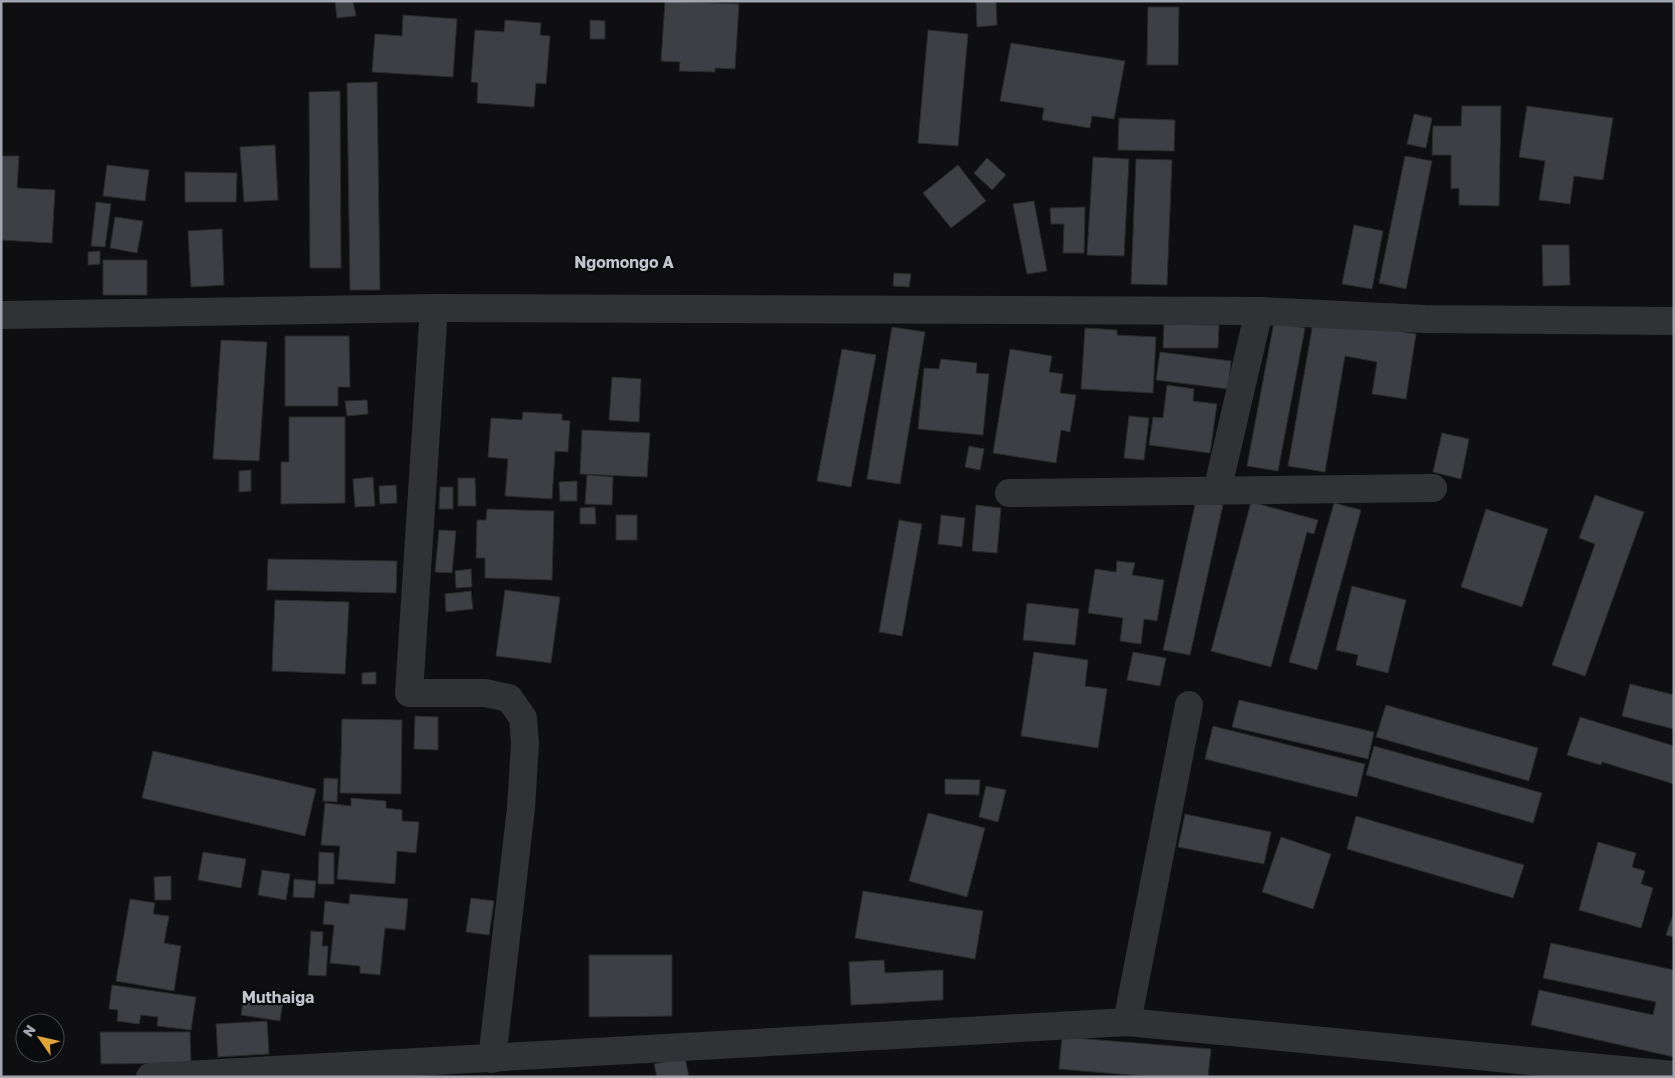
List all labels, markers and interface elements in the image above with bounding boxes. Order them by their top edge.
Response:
district label: Ngomongo A [574,252,674,272]
district label: Muthaiga [242,987,314,1007]
north arrow [15,1013,65,1063]
text: N [19,1021,39,1040]

